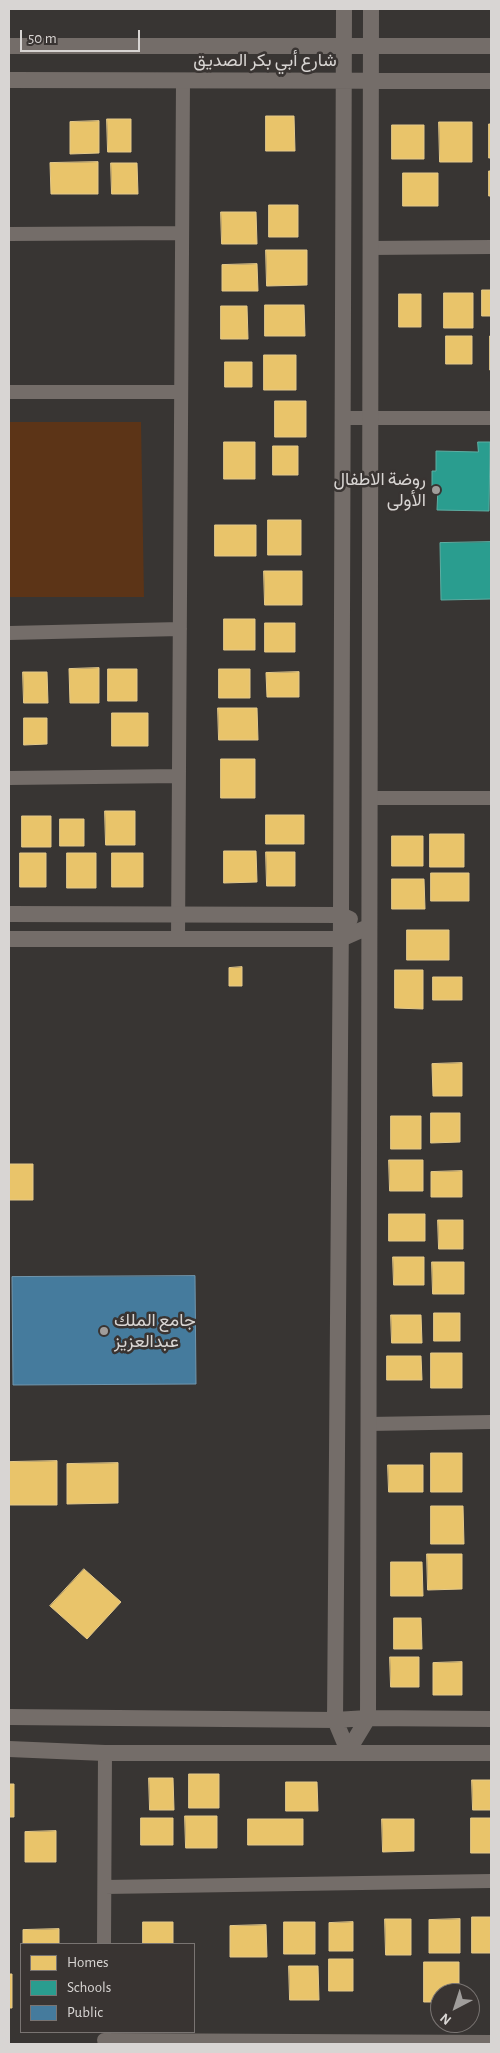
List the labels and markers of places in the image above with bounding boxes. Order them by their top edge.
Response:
place label: روضة الاطفال الأولى [333,469,426,512]
marker: روضة الاطفال الأولى [430,484,442,496]
place label: جامع الملك عبدالعزيز [114,1310,196,1352]
marker: جامع الملك عبدالعزيز [98,1325,110,1337]

